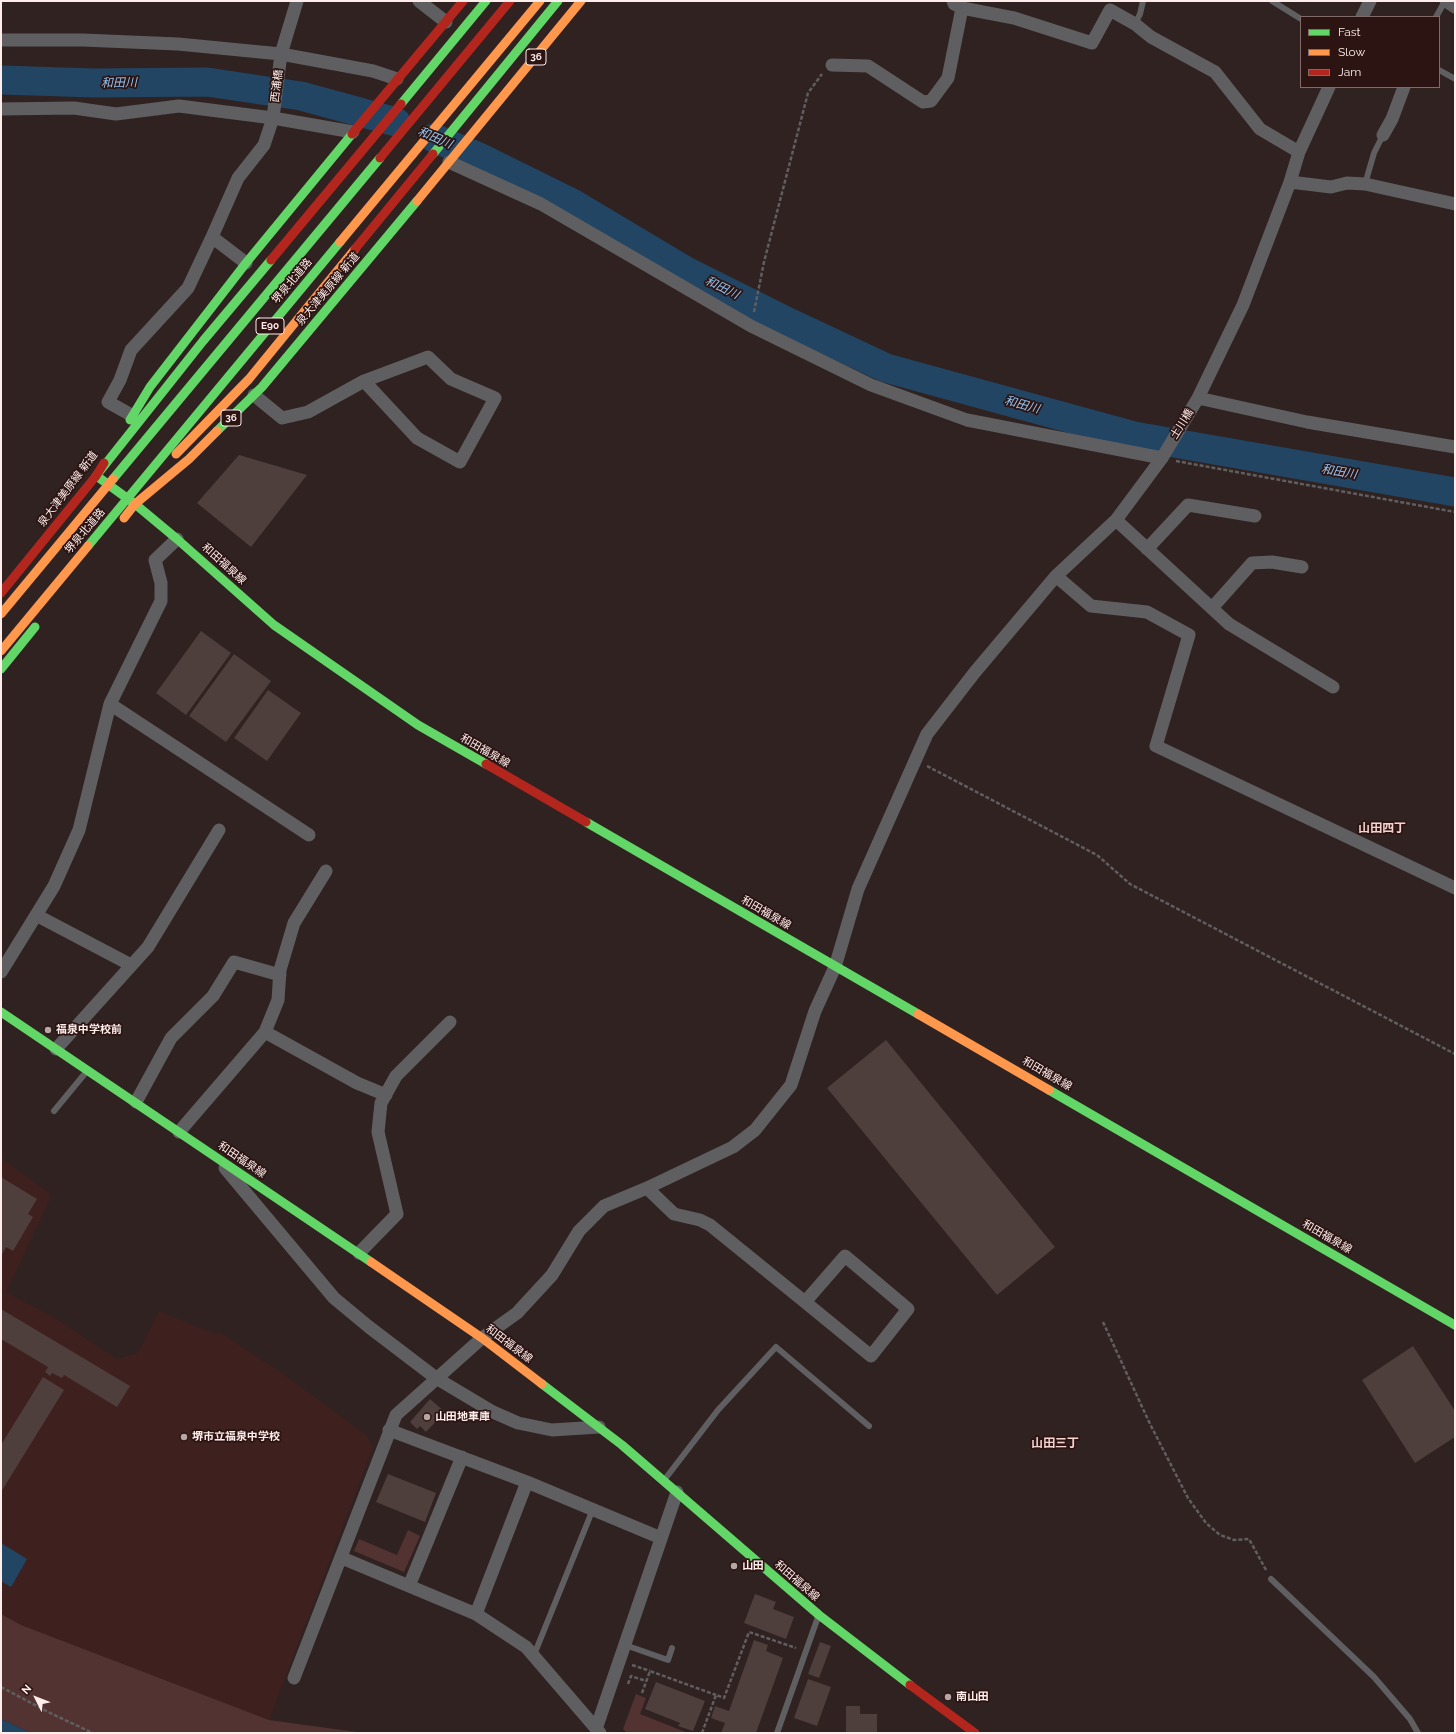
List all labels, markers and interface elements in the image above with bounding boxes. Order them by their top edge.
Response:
legend [1300,16,1440,88]
text: Fast [1338,25,1361,39]
text: Slow [1338,45,1365,59]
road number: 36 [526,49,546,65]
text: Jam [1338,65,1361,79]
street label: 西浦橋 [268,69,286,103]
water label: 和田川 [101,75,137,91]
water label: 和田川 [416,124,454,152]
street label: 泉大津美原線 新道 [294,250,362,328]
street label: 堺泉北道路 [269,256,315,306]
water label: 和田川 [703,274,741,302]
road number: E90 [256,318,284,334]
water label: 和田川 [1003,393,1041,417]
street label: 土川橋 [1168,407,1196,441]
road number: 36 [221,410,241,426]
street label: 泉大津美原線 新道 [35,449,101,529]
water label: 和田川 [1320,462,1358,482]
street label: 堺泉北道路 [62,506,108,556]
street label: 和田福泉線 [199,541,249,587]
street label: 和田福泉線 [458,732,512,770]
district label: 山田四丁 [1358,821,1406,835]
street label: 和田福泉線 [739,894,793,932]
place label: 福泉中学校前 [56,1023,122,1037]
marker: 福泉中学校前 [43,1025,53,1035]
street label: 和田福泉線 [1020,1055,1074,1093]
street label: 和田福泉線 [216,1139,268,1181]
street label: 和田福泉線 [1300,1218,1354,1256]
street label: 和田福泉線 [483,1322,535,1366]
place label: 山田地車庫 [435,1410,490,1424]
marker: 山田地車庫 [422,1412,432,1422]
place label: 堺市立福泉中学校 [192,1430,280,1444]
marker: 堺市立福泉中学校 [179,1432,189,1442]
district label: 山田三丁 [1031,1436,1079,1450]
street label: 和田福泉線 [772,1558,822,1604]
place label: 山田 [742,1559,764,1573]
marker: 山田 [729,1561,739,1571]
north arrow [16,1678,56,1718]
text: N [19,1682,34,1697]
place label: 南山田 [956,1690,989,1704]
marker: 南山田 [943,1692,953,1702]

